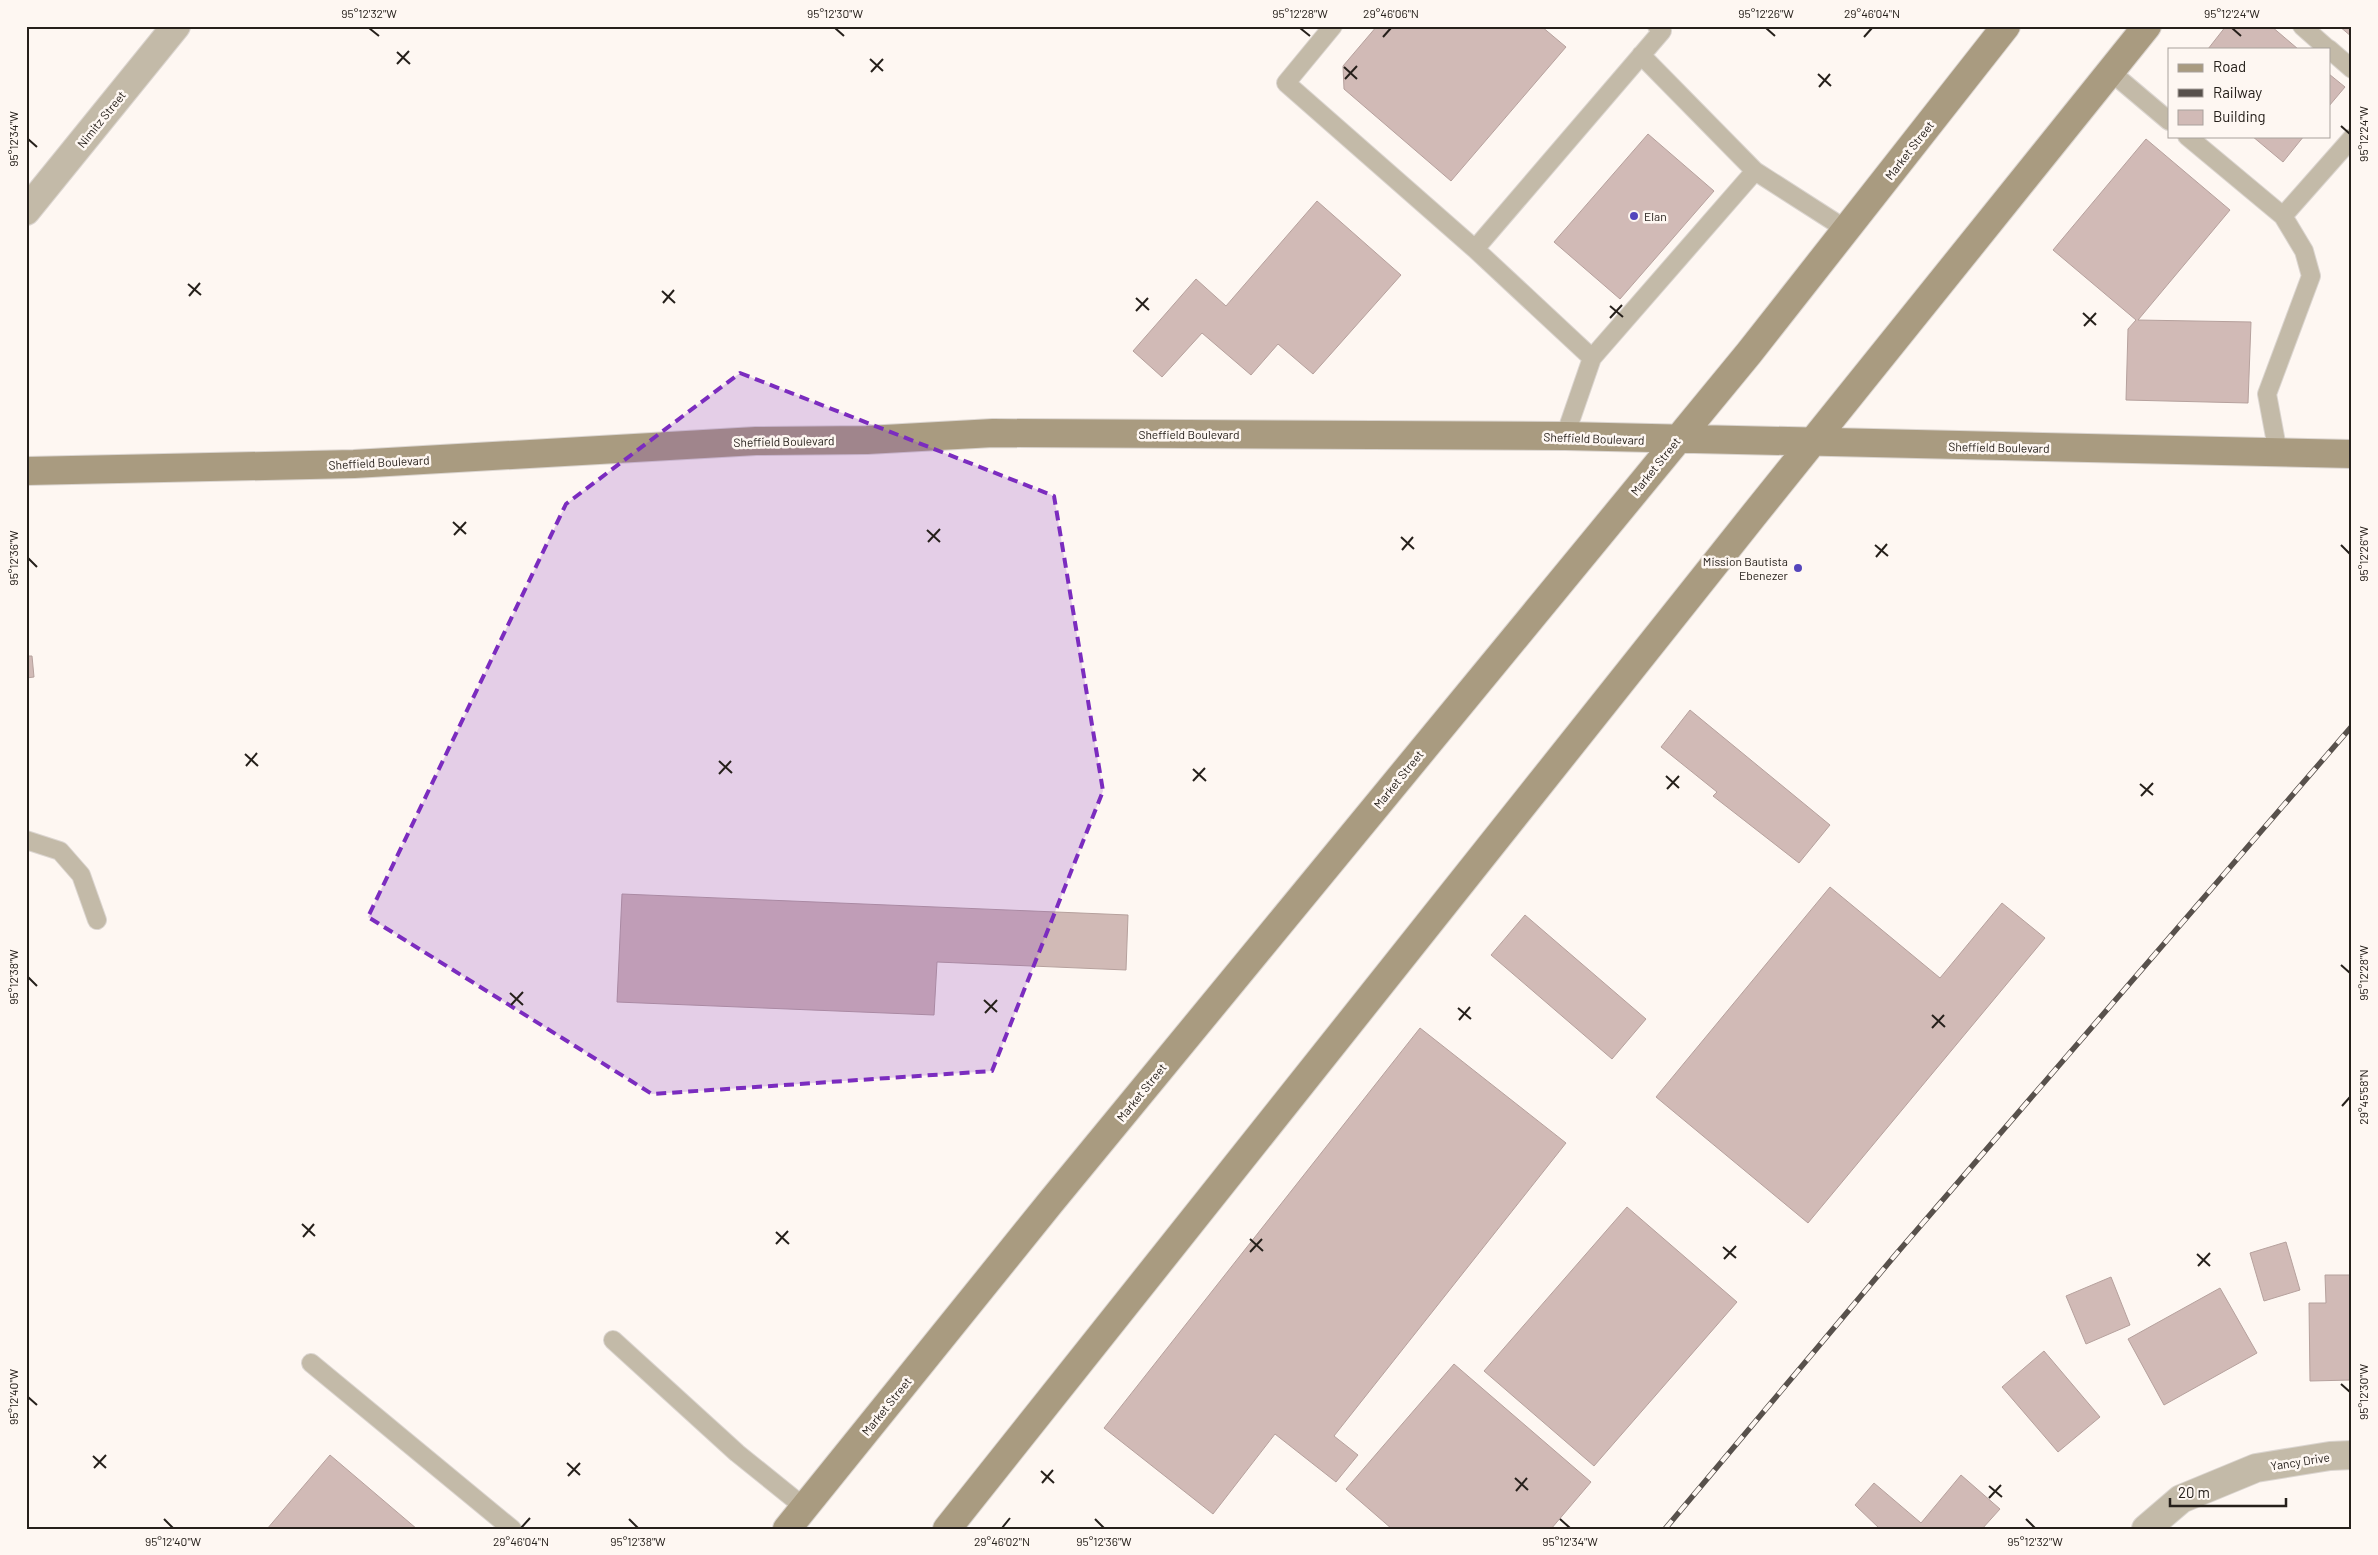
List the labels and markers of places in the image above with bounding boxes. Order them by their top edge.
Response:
place label: Elan [1644,209,1667,223]
marker: Elan [1628,210,1640,222]
place label: Mission Bautista Ebenezer [1703,554,1789,582]
marker: Mission Bautista Ebenezer [1792,562,1804,574]

